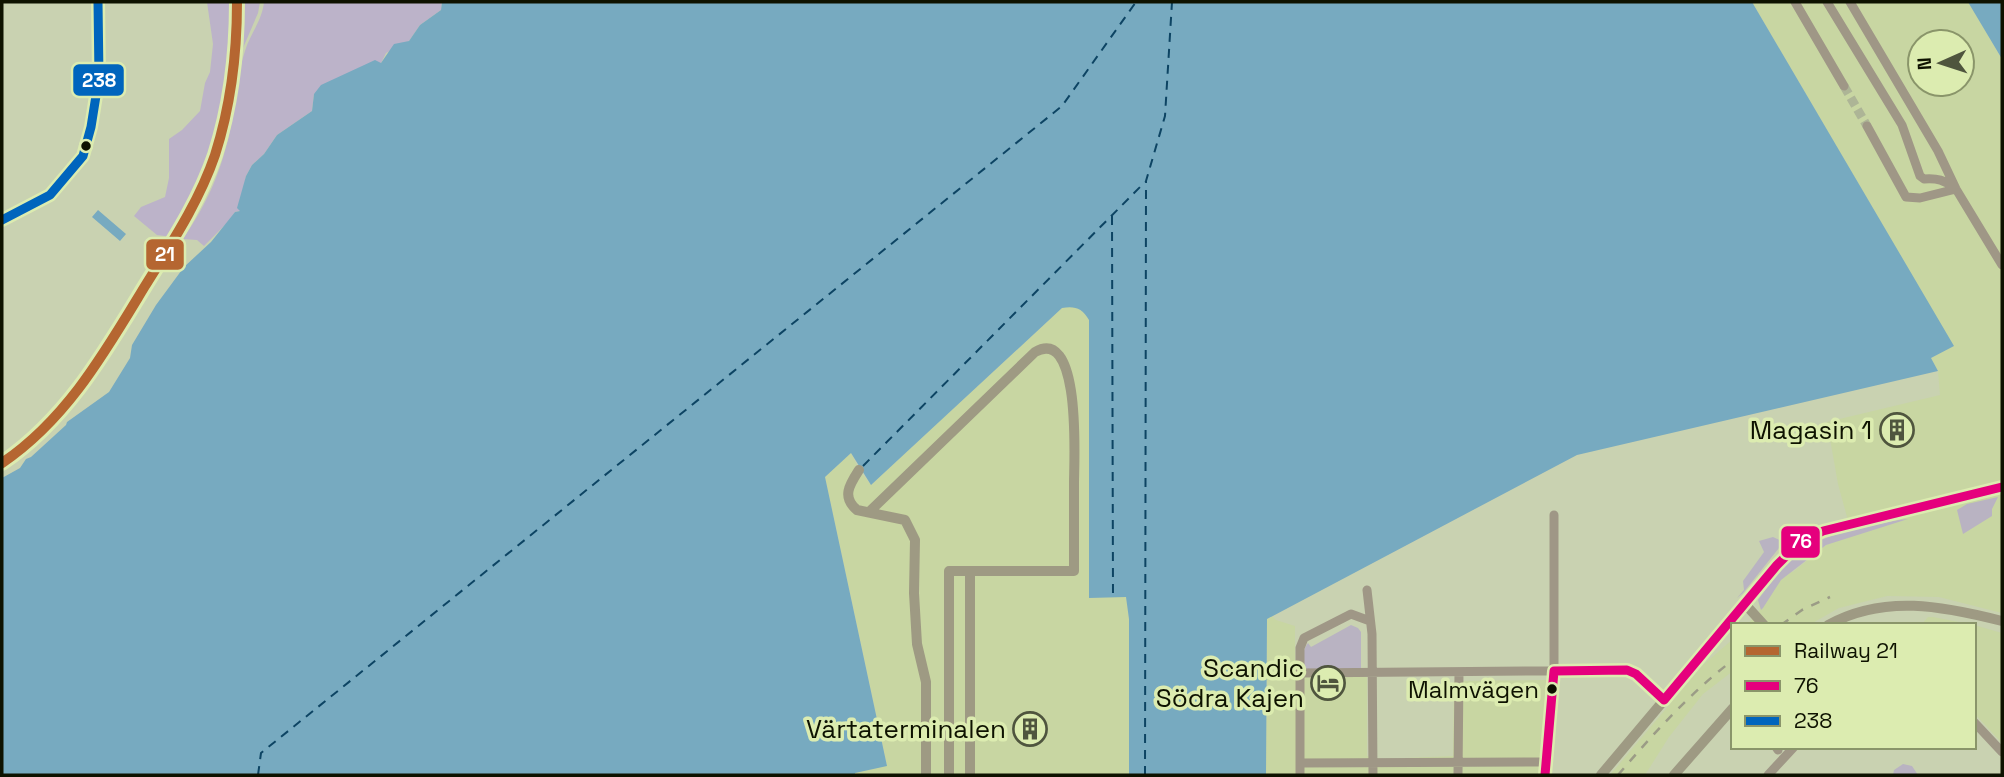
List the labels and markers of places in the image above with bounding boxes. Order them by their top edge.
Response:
unlabelled marker [79,139,93,153]
building icon: Magasin 1 [1878,411,1916,449]
place label: Magasin 1 [1750,413,1872,447]
place label: Scandic Södra Kajen [1156,651,1304,715]
hotel icon: Scandic Södra Kajen [1309,664,1347,702]
place label: Malmvägen [1408,674,1539,705]
marker: Malmvägen [1545,682,1559,696]
building icon: Värtaterminalen [1011,710,1049,748]
place label: Värtaterminalen [806,712,1006,746]

